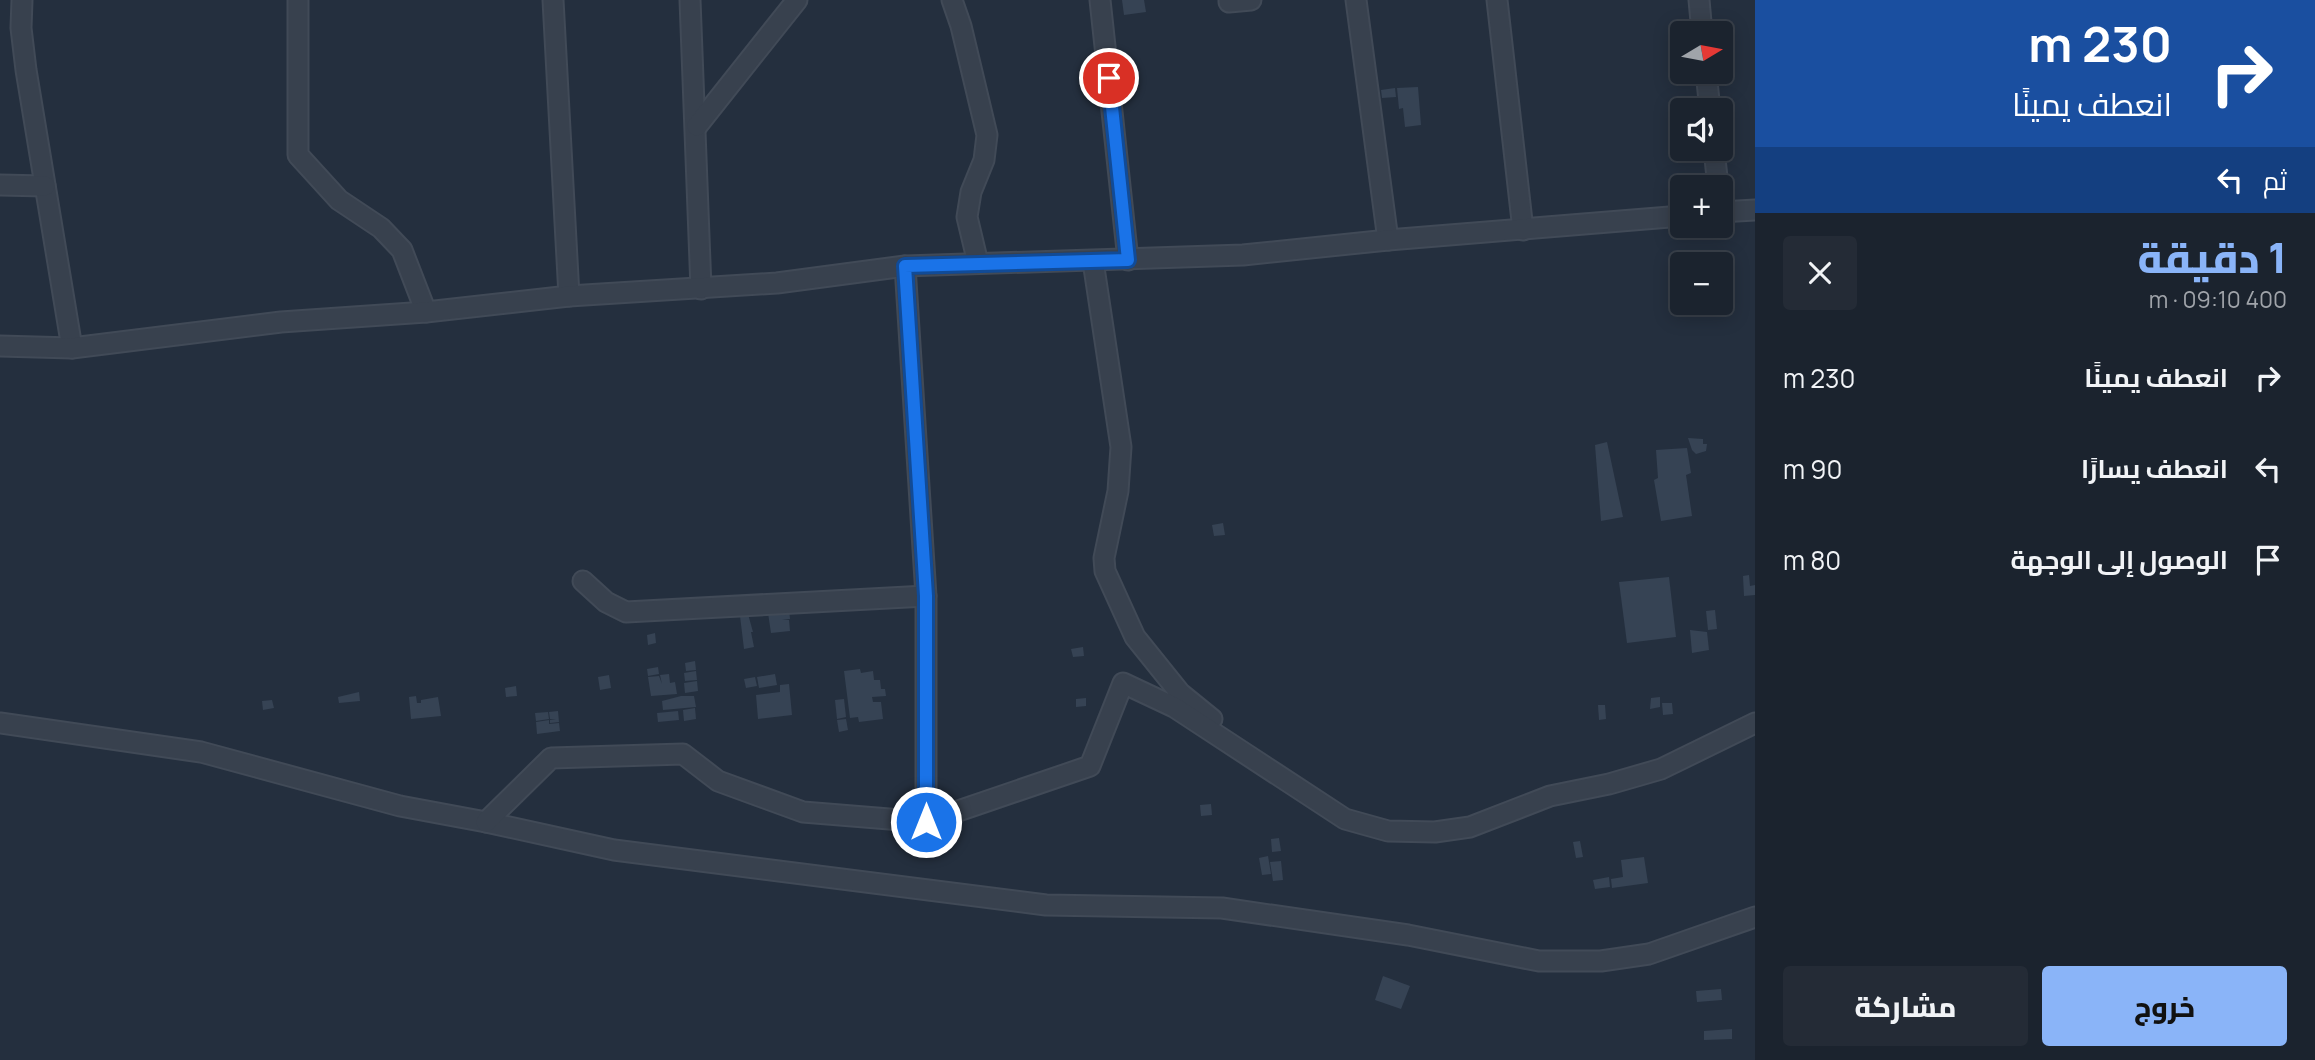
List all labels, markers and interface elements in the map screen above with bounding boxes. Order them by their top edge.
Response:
text: 230 m [2028,10,2172,77]
north arrow [1670,21,1732,84]
map controls [1670,21,1733,315]
icon: right [2196,28,2287,119]
pin [1079,48,1139,108]
icon: arrive [1090,59,1128,97]
text: انعطف يمينًا [2012,82,2172,126]
button: sound [1670,98,1733,161]
icon: left [2211,161,2249,199]
text: ثم [2263,162,2287,198]
button: + [1670,175,1733,238]
text: 1 دقيقة [2138,228,2287,286]
button: close [1783,236,1857,310]
button: − [1670,252,1733,315]
text: 400 m · 09:10 [2149,283,2287,315]
text: انعطف يمينًا [2084,359,2228,395]
icon: right [2249,359,2287,397]
text: 230 m [1783,360,1855,396]
text: انعطف يسارًا [2081,450,2228,486]
icon: left [2249,450,2287,488]
text: 90 m [1783,451,1842,487]
text: الوصول إلى الوجهة [2010,541,2228,577]
icon: arrive [2249,541,2287,579]
text: 80 m [1783,542,1841,578]
position arrow [889,785,963,859]
button: مشاركة [1783,966,2028,1046]
button: خروج [2042,966,2287,1046]

